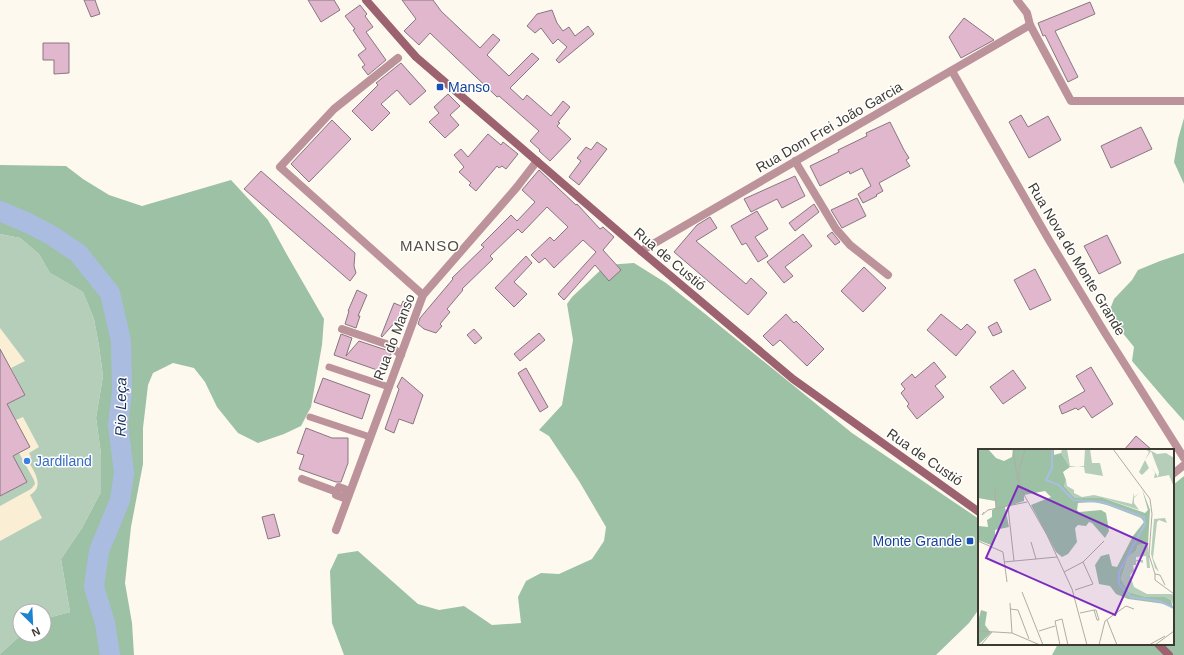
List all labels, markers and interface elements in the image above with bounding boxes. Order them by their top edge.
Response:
street label: Rua Dom Frei João Garcia [753,78,905,176]
place label: Manso [448,79,490,95]
marker: Manso [435,82,445,92]
street label: Rua Nova do Monte Grande [1025,180,1129,338]
street label: Rua de Custió [631,224,709,294]
district label: MANSO [400,237,460,254]
street label: Rua do Manso [370,291,418,382]
water label: Rio Leça [111,377,130,437]
street label: Rua de Custió [884,425,966,489]
inset map [978,449,1174,645]
place label: Jardiland [35,453,92,469]
marker: Jardiland [22,456,32,466]
place label: Monte Grande [873,533,962,549]
marker: Monte Grande [965,536,975,546]
north arrow [12,603,52,643]
text: N [30,625,42,639]

